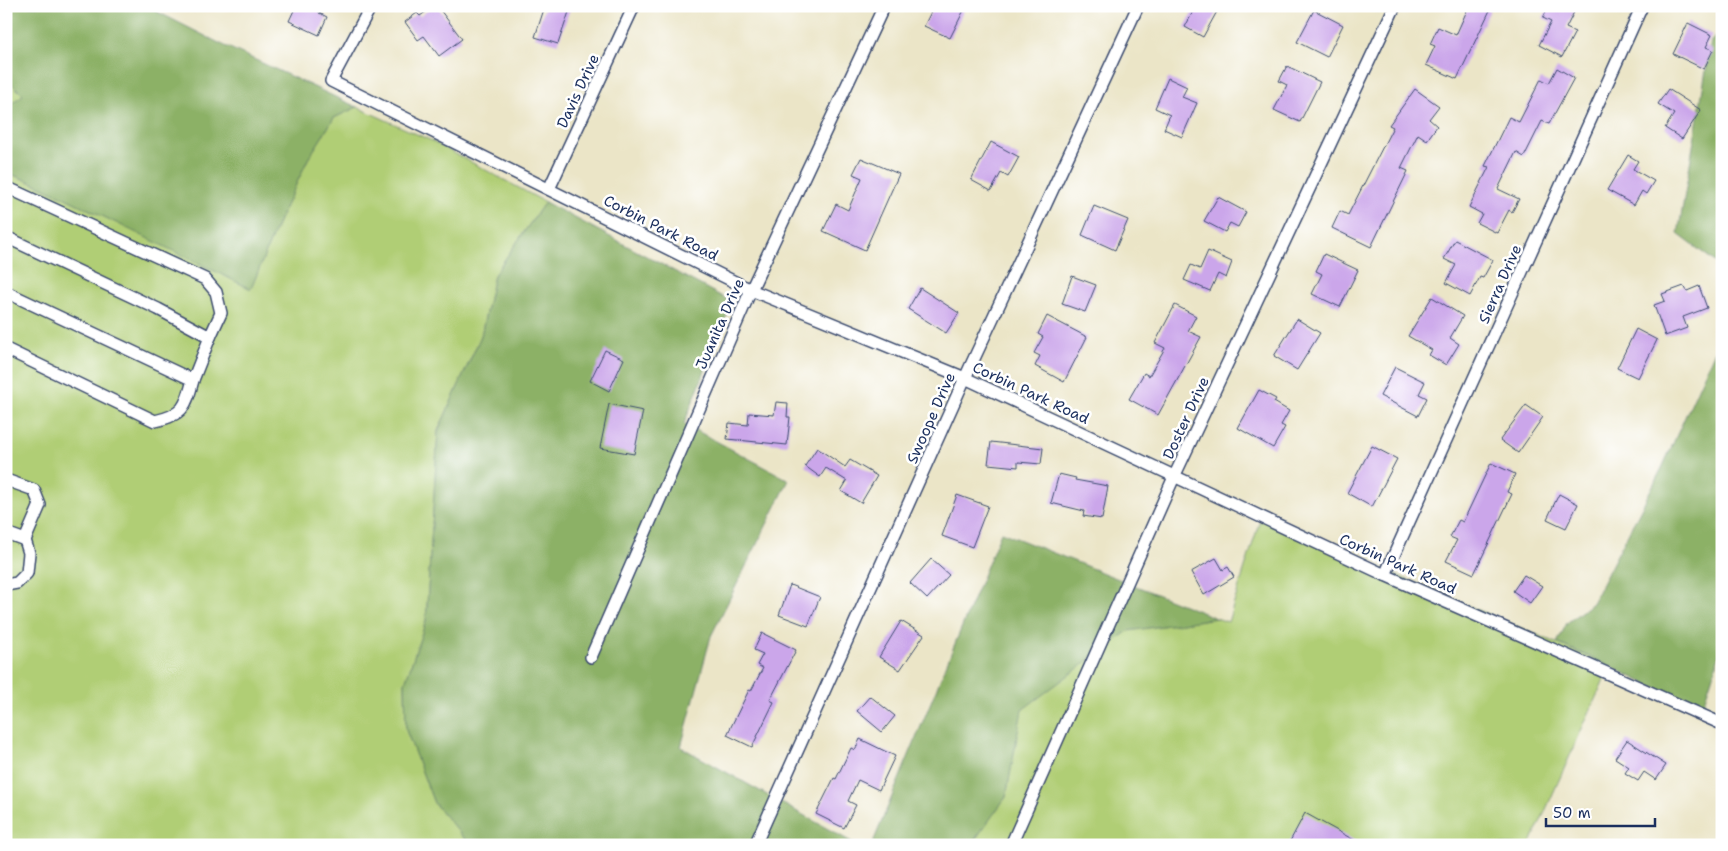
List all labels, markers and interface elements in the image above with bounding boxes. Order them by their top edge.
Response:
street label: Davis Drive [552,51,604,131]
street label: Corbin Park Road [600,190,722,266]
street label: Sierra Drive [1474,241,1526,327]
street label: Juanita Drive [691,276,749,372]
street label: Corbin Park Road [969,357,1093,429]
street label: Swoope Drive [902,369,960,467]
street label: Doster Drive [1158,373,1214,463]
street label: Corbin Park Road [1336,529,1460,599]
scale bar [1546,796,1654,828]
text: 50 m [1553,803,1591,823]

